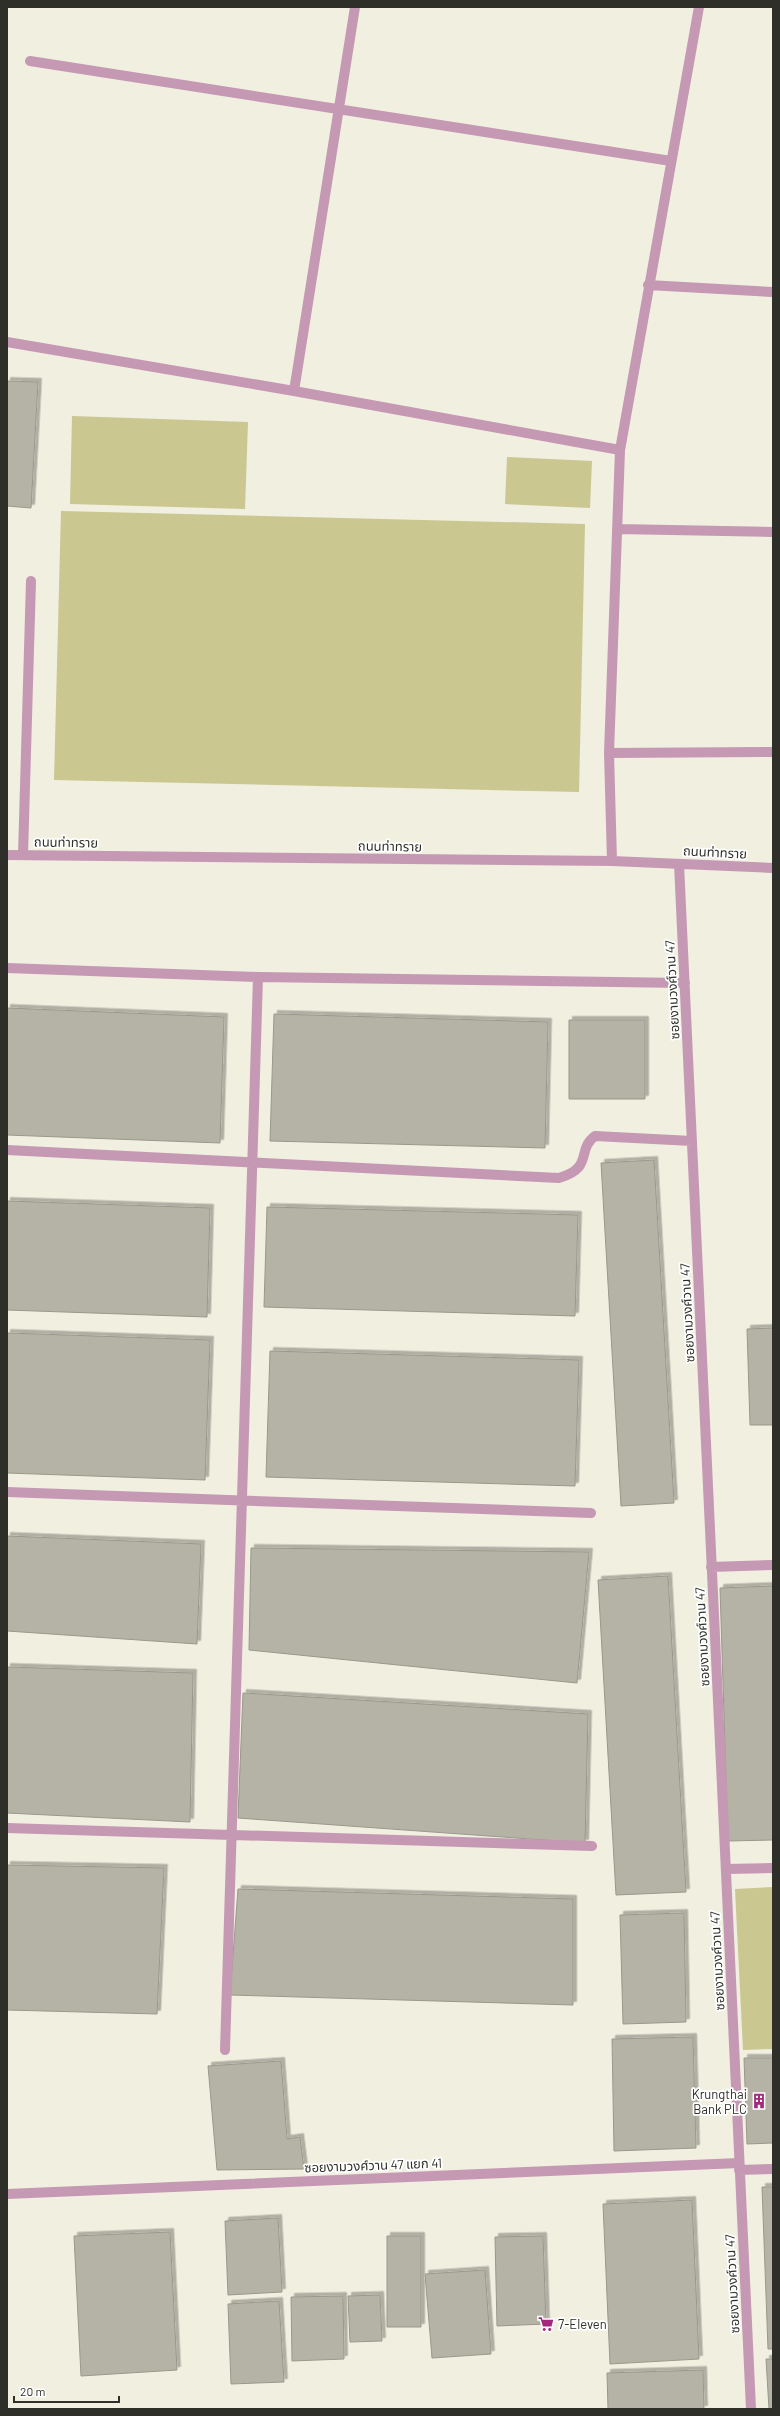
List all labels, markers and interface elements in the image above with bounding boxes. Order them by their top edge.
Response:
street label: ถนนท่าทราย [34,833,98,851]
street label: ถนนท่าทราย [358,837,422,855]
street label: ถนนท่าทราย [683,842,747,862]
street label: ซอยงามวงศ์วาน 47 [661,940,683,1040]
street label: ซอยงามวงศ์วาน 47 [676,1263,698,1363]
street label: ซอยงามวงศ์วาน 47 [691,1587,713,1687]
street label: ซอยงามวงศ์วาน 47 [706,1911,728,2011]
place label: Krungthai Bank PLC [692,2086,747,2117]
building icon: Krungthai Bank PLC [750,2092,768,2110]
street label: ซอยงามวงศ์วาน 47 แยก 41 [304,2155,442,2175]
street label: ซอยงามวงศ์วาน 47 [721,2234,743,2334]
supermarket icon: 7-Eleven [537,2315,555,2333]
place label: 7-Eleven [558,2316,607,2332]
scale bar [14,2378,119,2404]
text: 20 m [20,2384,46,2398]

